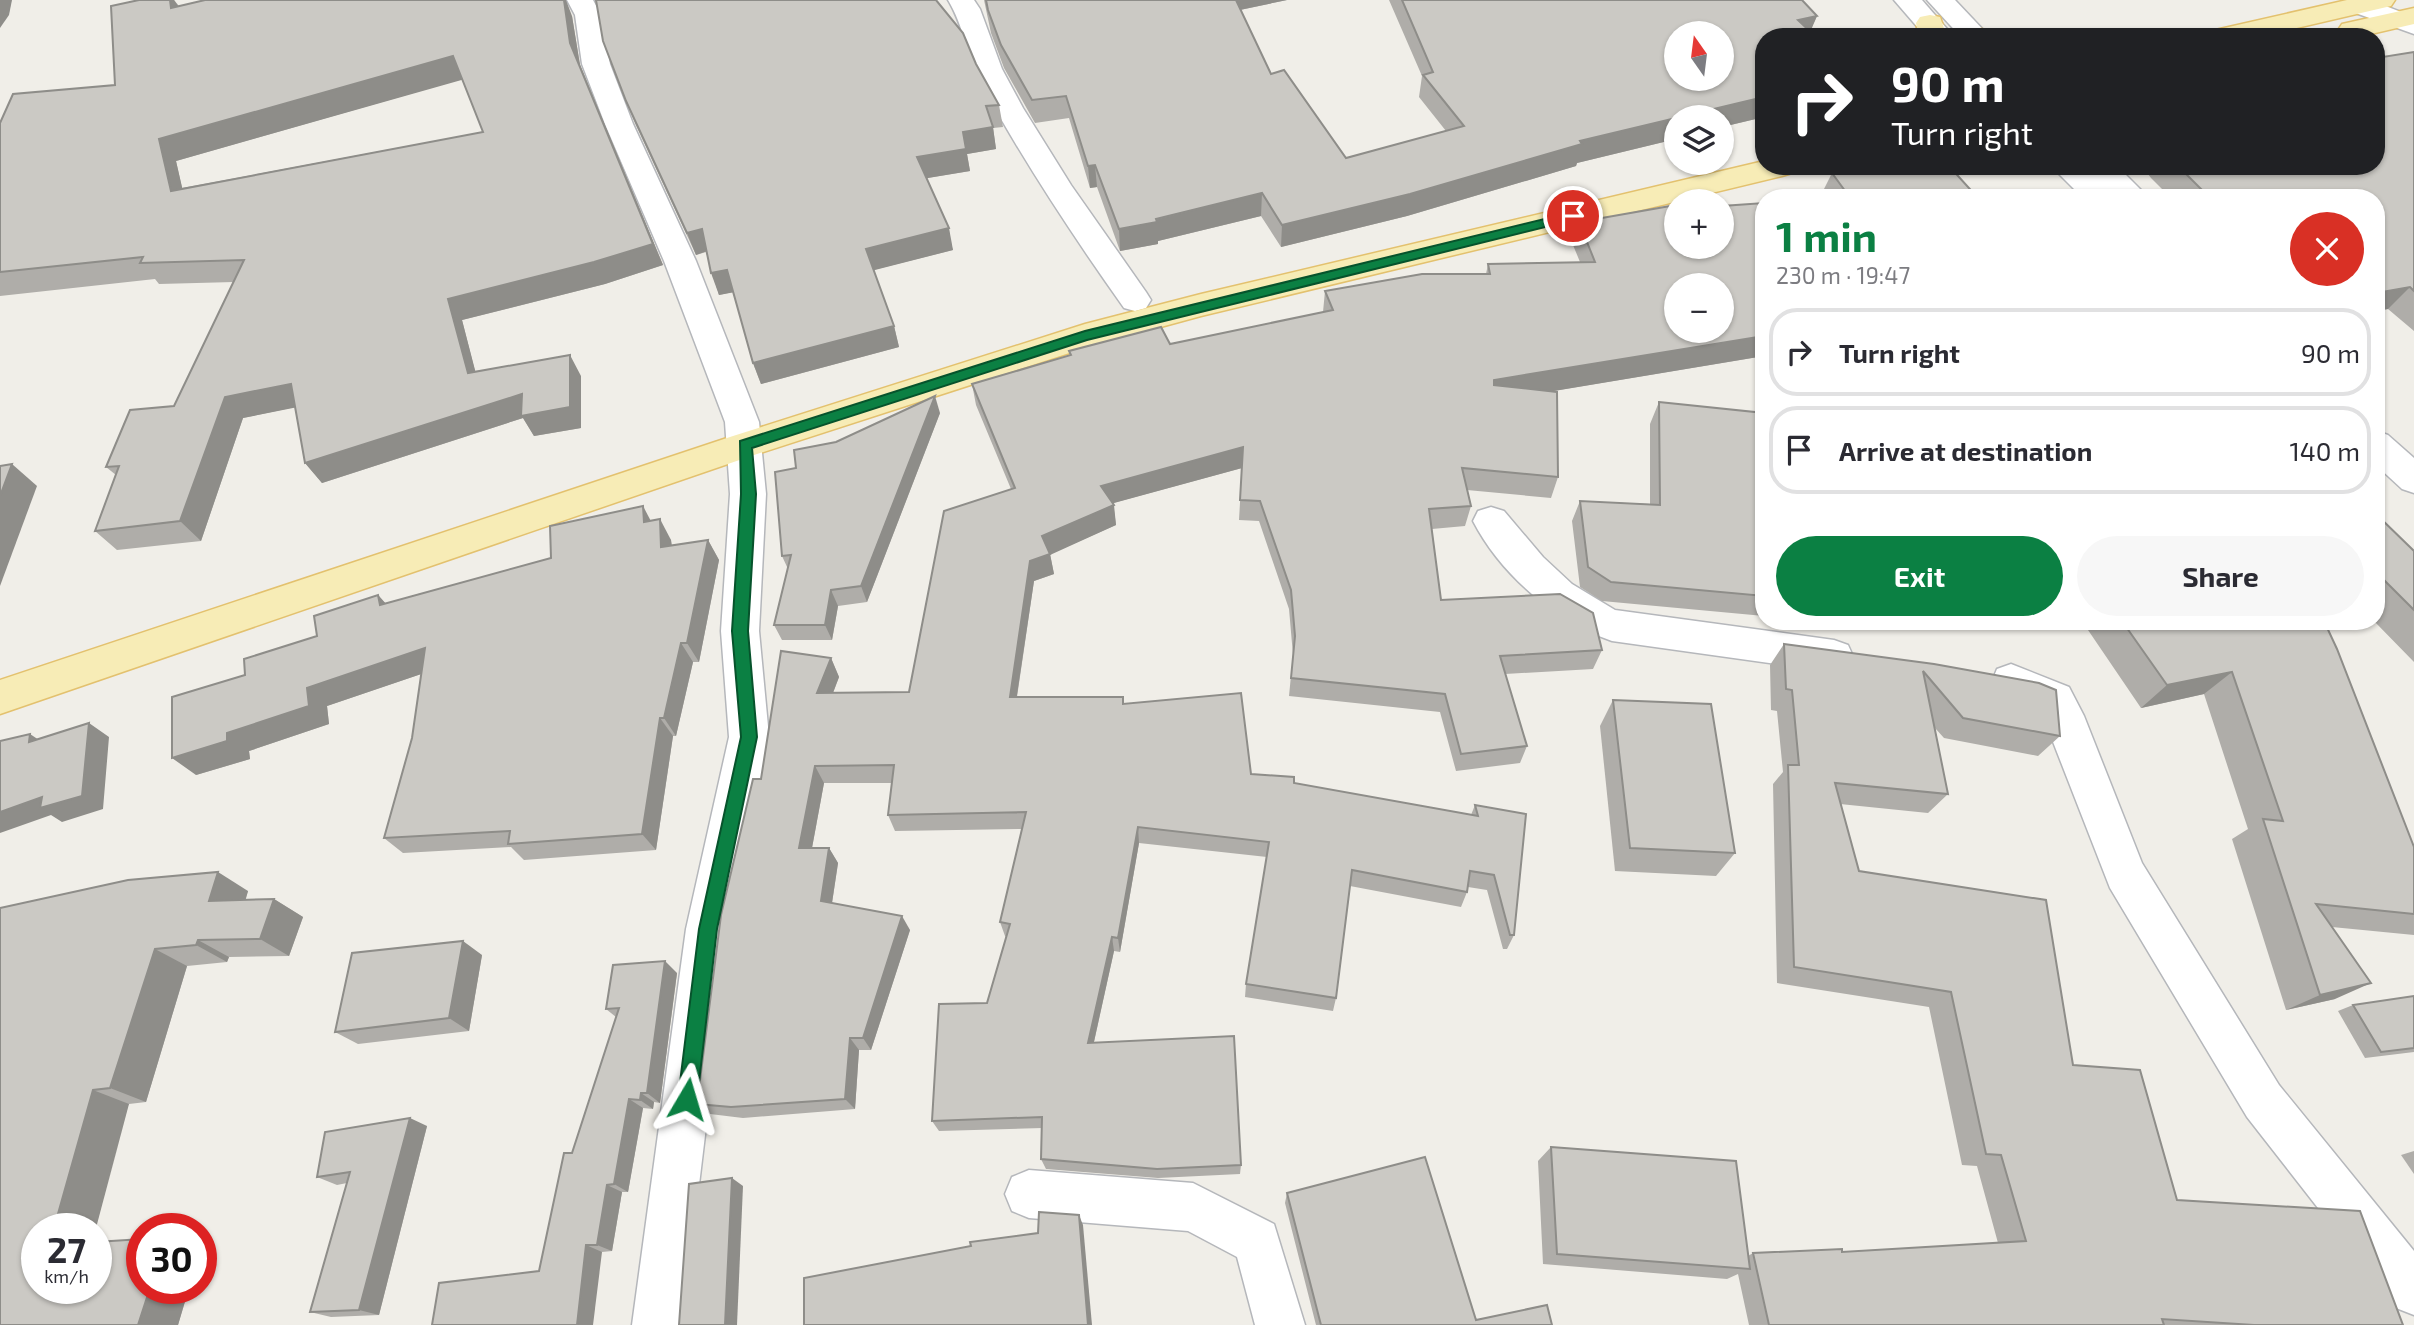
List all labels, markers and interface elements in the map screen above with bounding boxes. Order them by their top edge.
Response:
north arrow [1664,21,1734,91]
map controls [1664,21,1734,343]
text: 90 m [1891,53,2005,112]
icon: right [1776,56,1867,147]
button: layers [1664,105,1734,175]
text: Turn right [1891,113,2033,151]
pin [1543,186,1603,246]
button: + [1664,189,1734,259]
icon: arrive [1554,197,1592,235]
text: 1 min [1776,210,1877,260]
button: close [2290,212,2364,286]
text: 230 m · 19:47 [1776,261,1910,289]
button: − [1664,273,1734,343]
icon: right [1780,333,1818,371]
text: Turn right [1839,337,1960,368]
text: 90 m [2301,337,2360,368]
icon: arrive [1780,431,1818,469]
text: Arrive at destination [1839,435,2092,466]
text: 140 m [2289,435,2360,466]
button: Exit [1776,536,2063,616]
button: Share [2077,536,2364,616]
position arrow [650,1062,724,1136]
speed limit sign: 30 [126,1213,217,1304]
text: 27 [47,1228,86,1270]
text: km/h [44,1265,89,1287]

